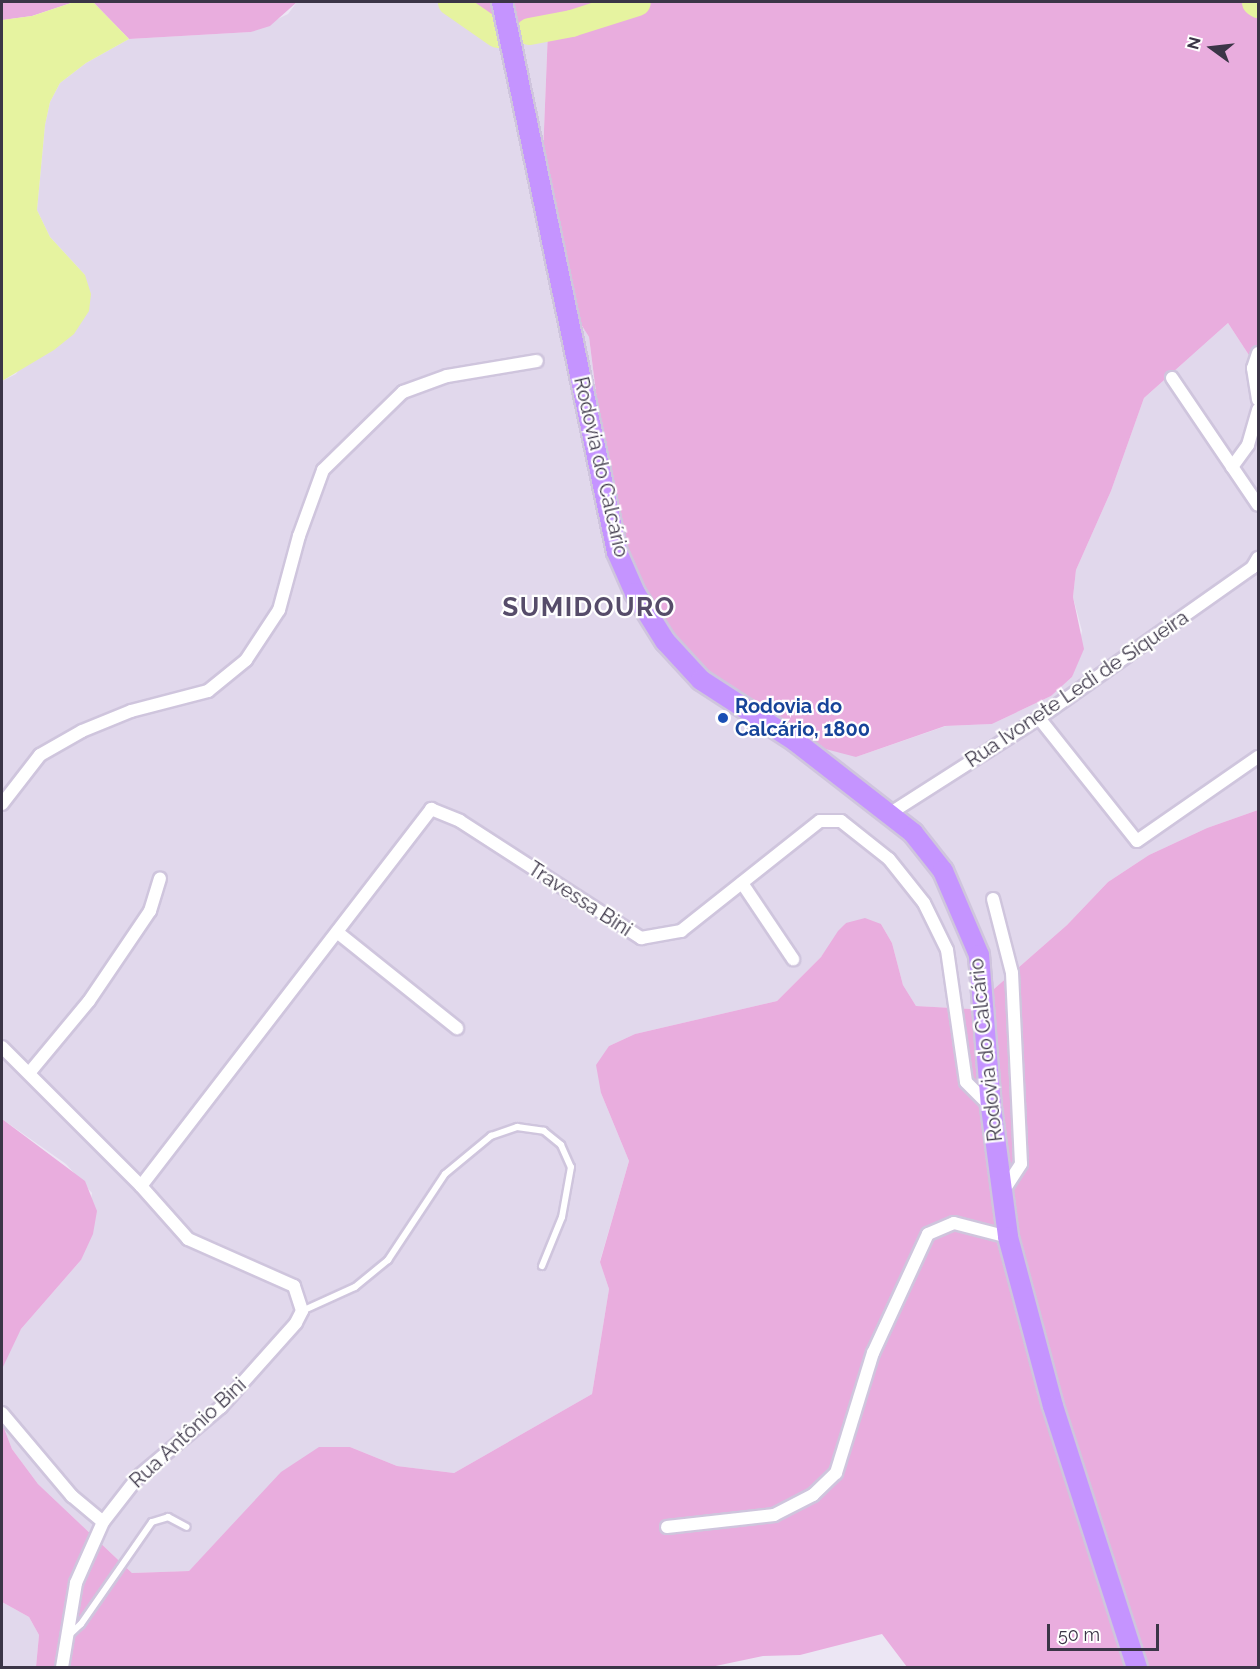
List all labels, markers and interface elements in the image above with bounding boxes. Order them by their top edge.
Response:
north arrow [1182,18,1242,78]
text: N [1183,35,1205,52]
street label: Rodovia do Calcário [569,375,633,559]
district label: SUMIDOURO [502,592,676,624]
street label: Rua Ivonete Ledi de Siqueira [961,605,1193,773]
place label: Rodovia do Calcário, 1800 [735,694,870,741]
marker: Rodovia do Calcário, 1800 [716,711,730,725]
street label: Travessa Bini [524,857,636,941]
street label: Rodovia do Calcário [964,957,1008,1143]
street label: Rua Antônio Bini [125,1373,251,1493]
scale bar [1050,1612,1162,1650]
text: 50 m [1058,1624,1100,1645]

